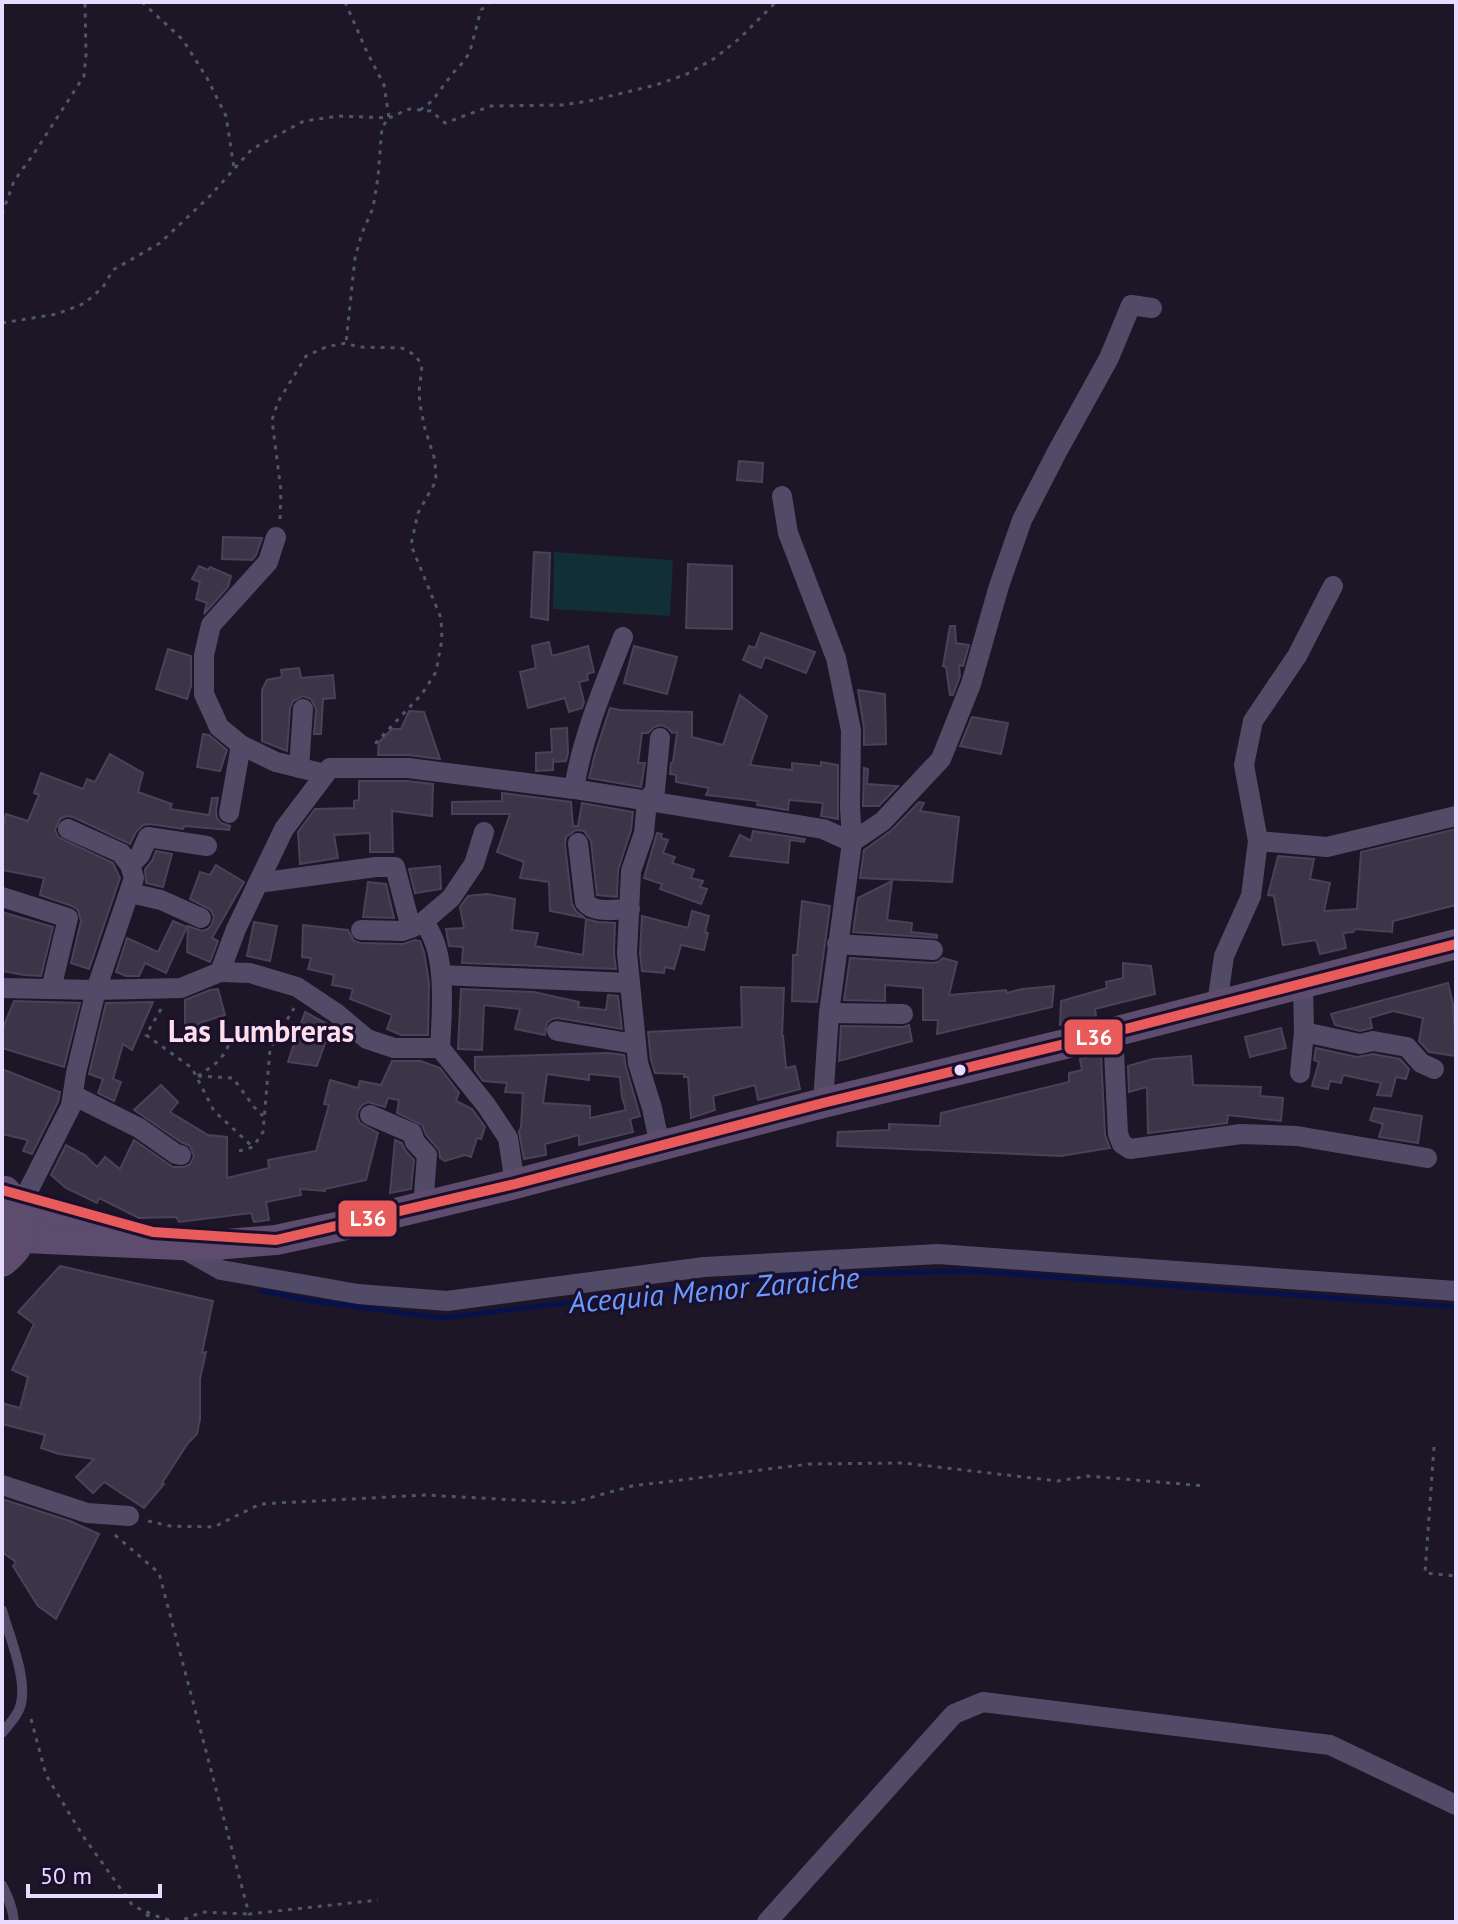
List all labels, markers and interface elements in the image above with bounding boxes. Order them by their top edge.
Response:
district label: Las Lumbreras [168,1011,354,1050]
line badge: L36 [1063,1018,1124,1056]
text: L36 [1076,1023,1112,1051]
unlabelled marker [952,1062,968,1078]
line badge: L36 [337,1199,398,1238]
text: L36 [350,1204,386,1232]
water label: Acequia Menor Zaraiche [566,1257,861,1321]
scale bar [28,1848,160,1898]
text: 50 m [40,1860,92,1891]

